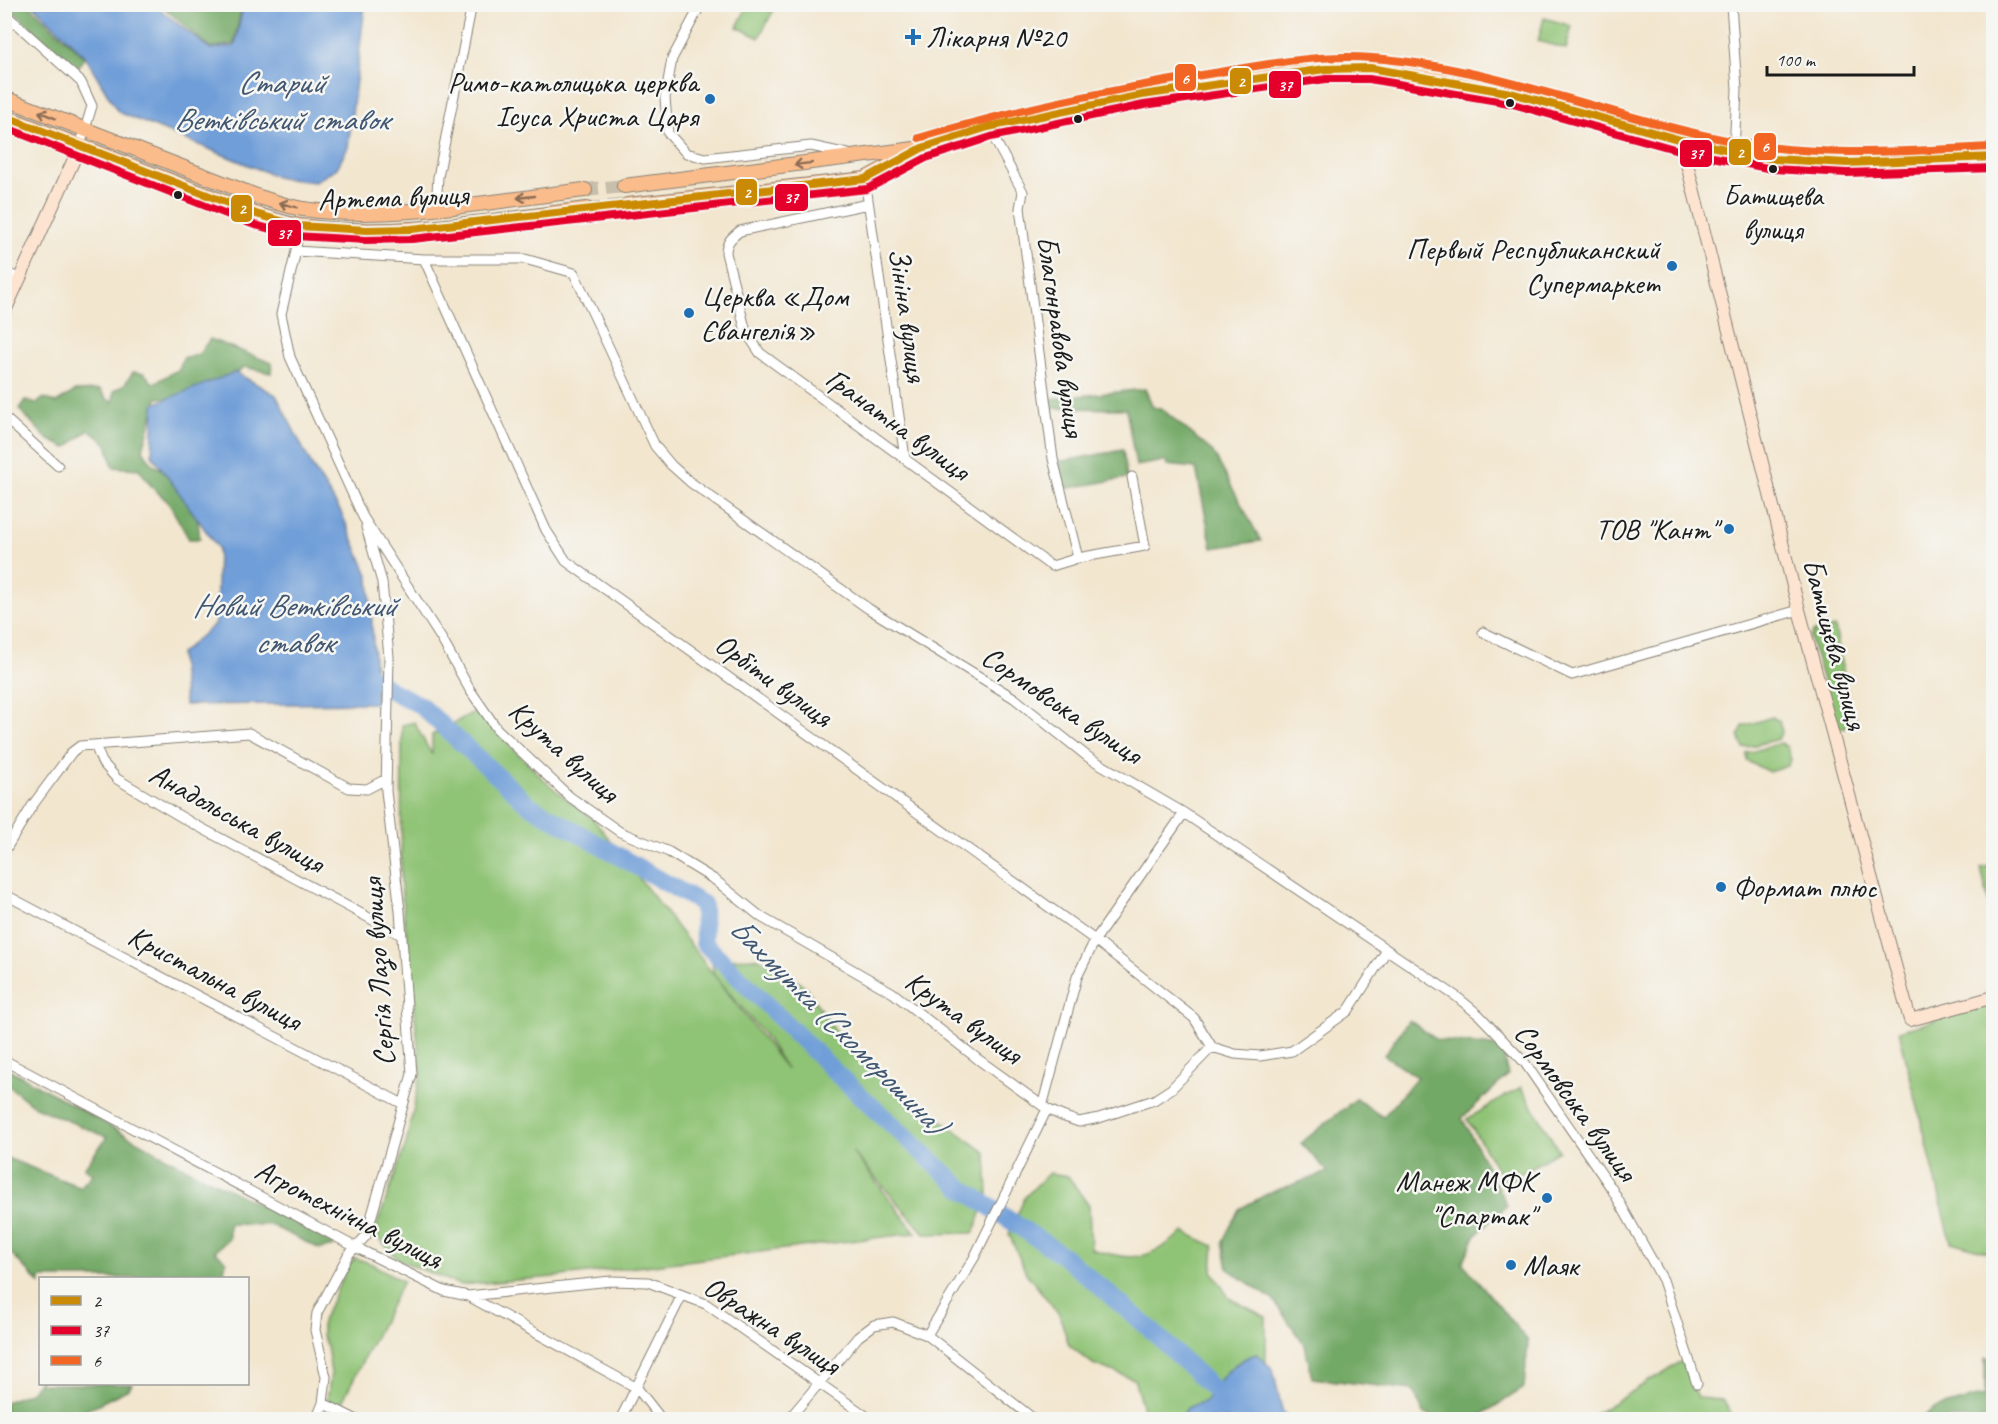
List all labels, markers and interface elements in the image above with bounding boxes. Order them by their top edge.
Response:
place label: Лікарня №20 [926,18,1069,56]
marker: Лікарня №20 [904,28,922,46]
scale bar [1767,39,1914,77]
text: 100 m [1776,49,1817,71]
water label: Старий Ветківський ставок [174,62,394,140]
place label: Римо-католицька церква Ісуса Христа Царя [448,63,701,135]
line badge: 6 [1174,63,1197,92]
line badge: 2 [1229,67,1252,95]
text: 6 [1181,69,1190,89]
line badge: 37 [1268,70,1302,99]
text: 2 [1237,72,1246,92]
text: 37 [1278,76,1294,96]
marker: Римо-католицька церква Ісуса Христа Царя [703,92,717,106]
unlabelled marker [1504,97,1516,109]
one-way arrow [38,109,56,120]
unlabelled marker [1072,113,1084,125]
line badge: 6 [1753,132,1777,161]
text: 6 [1761,137,1770,157]
line badge: 2 [1728,138,1752,166]
line badge: 37 [1679,139,1713,168]
text: 2 [1736,143,1745,163]
text: 37 [1689,144,1705,164]
one-way arrow [794,159,813,170]
marker: Батищева вулиця [1767,163,1779,175]
street label: Артема вулиця [317,175,471,219]
line badge: 2 [735,178,758,206]
place label: Батищева вулиця [1723,178,1825,247]
text: 2 [743,183,752,203]
line badge: 37 [774,183,809,212]
text: 37 [784,188,800,208]
unlabelled marker [172,189,184,201]
one-way arrow [517,191,537,202]
line badge: 2 [230,194,253,223]
text: 2 [238,199,247,219]
one-way arrow [279,199,298,210]
line badge: 37 [267,219,302,247]
text: 37 [277,224,293,244]
place label: Первый Республиканский Супермаркет [1406,230,1661,302]
street label: Благонравова вулиця [1028,233,1094,441]
street label: Зініна вулиця [880,245,936,386]
marker: Первый Республиканский Супермаркет [1665,259,1679,273]
place label: Церква «Дом Євангелія» [701,277,850,349]
marker: Церква «Дом Євангелія» [682,306,696,320]
street label: Гранатна вулиця [818,359,980,491]
place label: ТОВ "Кант" [1595,510,1723,548]
marker: ТОВ "Кант" [1722,522,1736,536]
street label: Батищева вулиця [1794,554,1876,735]
water label: Новий Ветківський ставок [193,585,402,663]
street label: Орбіти вулиця [708,625,841,736]
street label: Сормовська вулиця [974,637,1152,774]
street label: Крута вулиця [501,692,629,812]
street label: Анадольська вулиця [143,754,333,883]
place label: Формат плюс [1733,868,1877,906]
street label: Сергія Лазо вулиця [352,874,404,1067]
marker: Формат плюс [1714,880,1728,894]
water label: Бахмутка (Скоморошина) [720,908,959,1147]
street label: Кристальна вулиця [122,916,311,1041]
street label: Крута вулиця [898,962,1032,1074]
street label: Сормовська вулиця [1506,1016,1648,1190]
street label: Агротехнічна вулиця [249,1150,450,1278]
place label: Манеж МФК "Спартак" [1396,1162,1541,1234]
marker: Манеж МФК "Спартак" [1540,1191,1554,1205]
place label: Маяк [1523,1246,1581,1284]
marker: Маяк [1504,1258,1518,1272]
street label: Овражна вулиця [697,1267,850,1385]
legend [39,1277,249,1385]
text: 2 [93,1290,103,1312]
text: 37 [93,1320,110,1342]
text: 6 [93,1350,102,1372]

